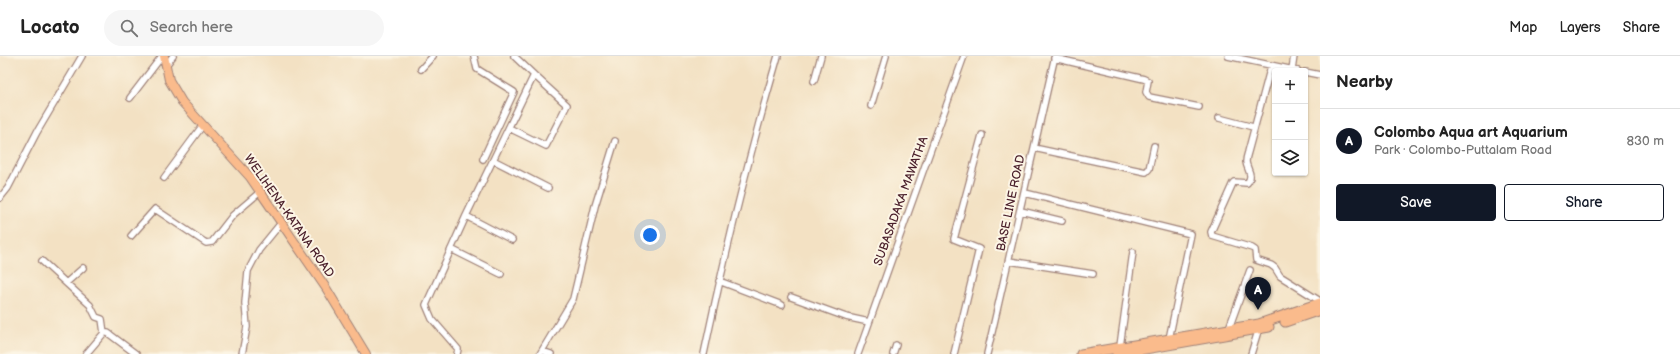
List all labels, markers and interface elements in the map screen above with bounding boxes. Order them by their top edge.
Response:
search box [104,10,384,46]
text: Locato [20,16,80,39]
icon: search [118,17,140,39]
text: Search here [150,18,233,37]
text: Map [1509,19,1537,36]
text: Layers [1559,19,1601,36]
text: Share [1623,19,1660,36]
map controls [1272,68,1308,176]
button: + [1272,68,1308,104]
text: Nearby [1336,72,1393,92]
button: − [1272,104,1308,140]
text: Colombo Aqua art Aquarium [1374,123,1568,142]
text: A [1345,133,1353,149]
text: 830 m [1627,133,1664,149]
street label: SUBASADAKA MAWATHA [871,134,932,268]
button: layers [1272,140,1308,176]
text: Park · Colombo-Puttalam Road [1374,142,1552,158]
street label: WELIHENA-KATANA ROAD [241,151,337,281]
street label: BASE LINE ROAD [993,153,1029,253]
button: Save [1336,184,1496,221]
button: Share [1504,184,1664,221]
your location [640,225,660,245]
pin: A [1245,277,1271,310]

